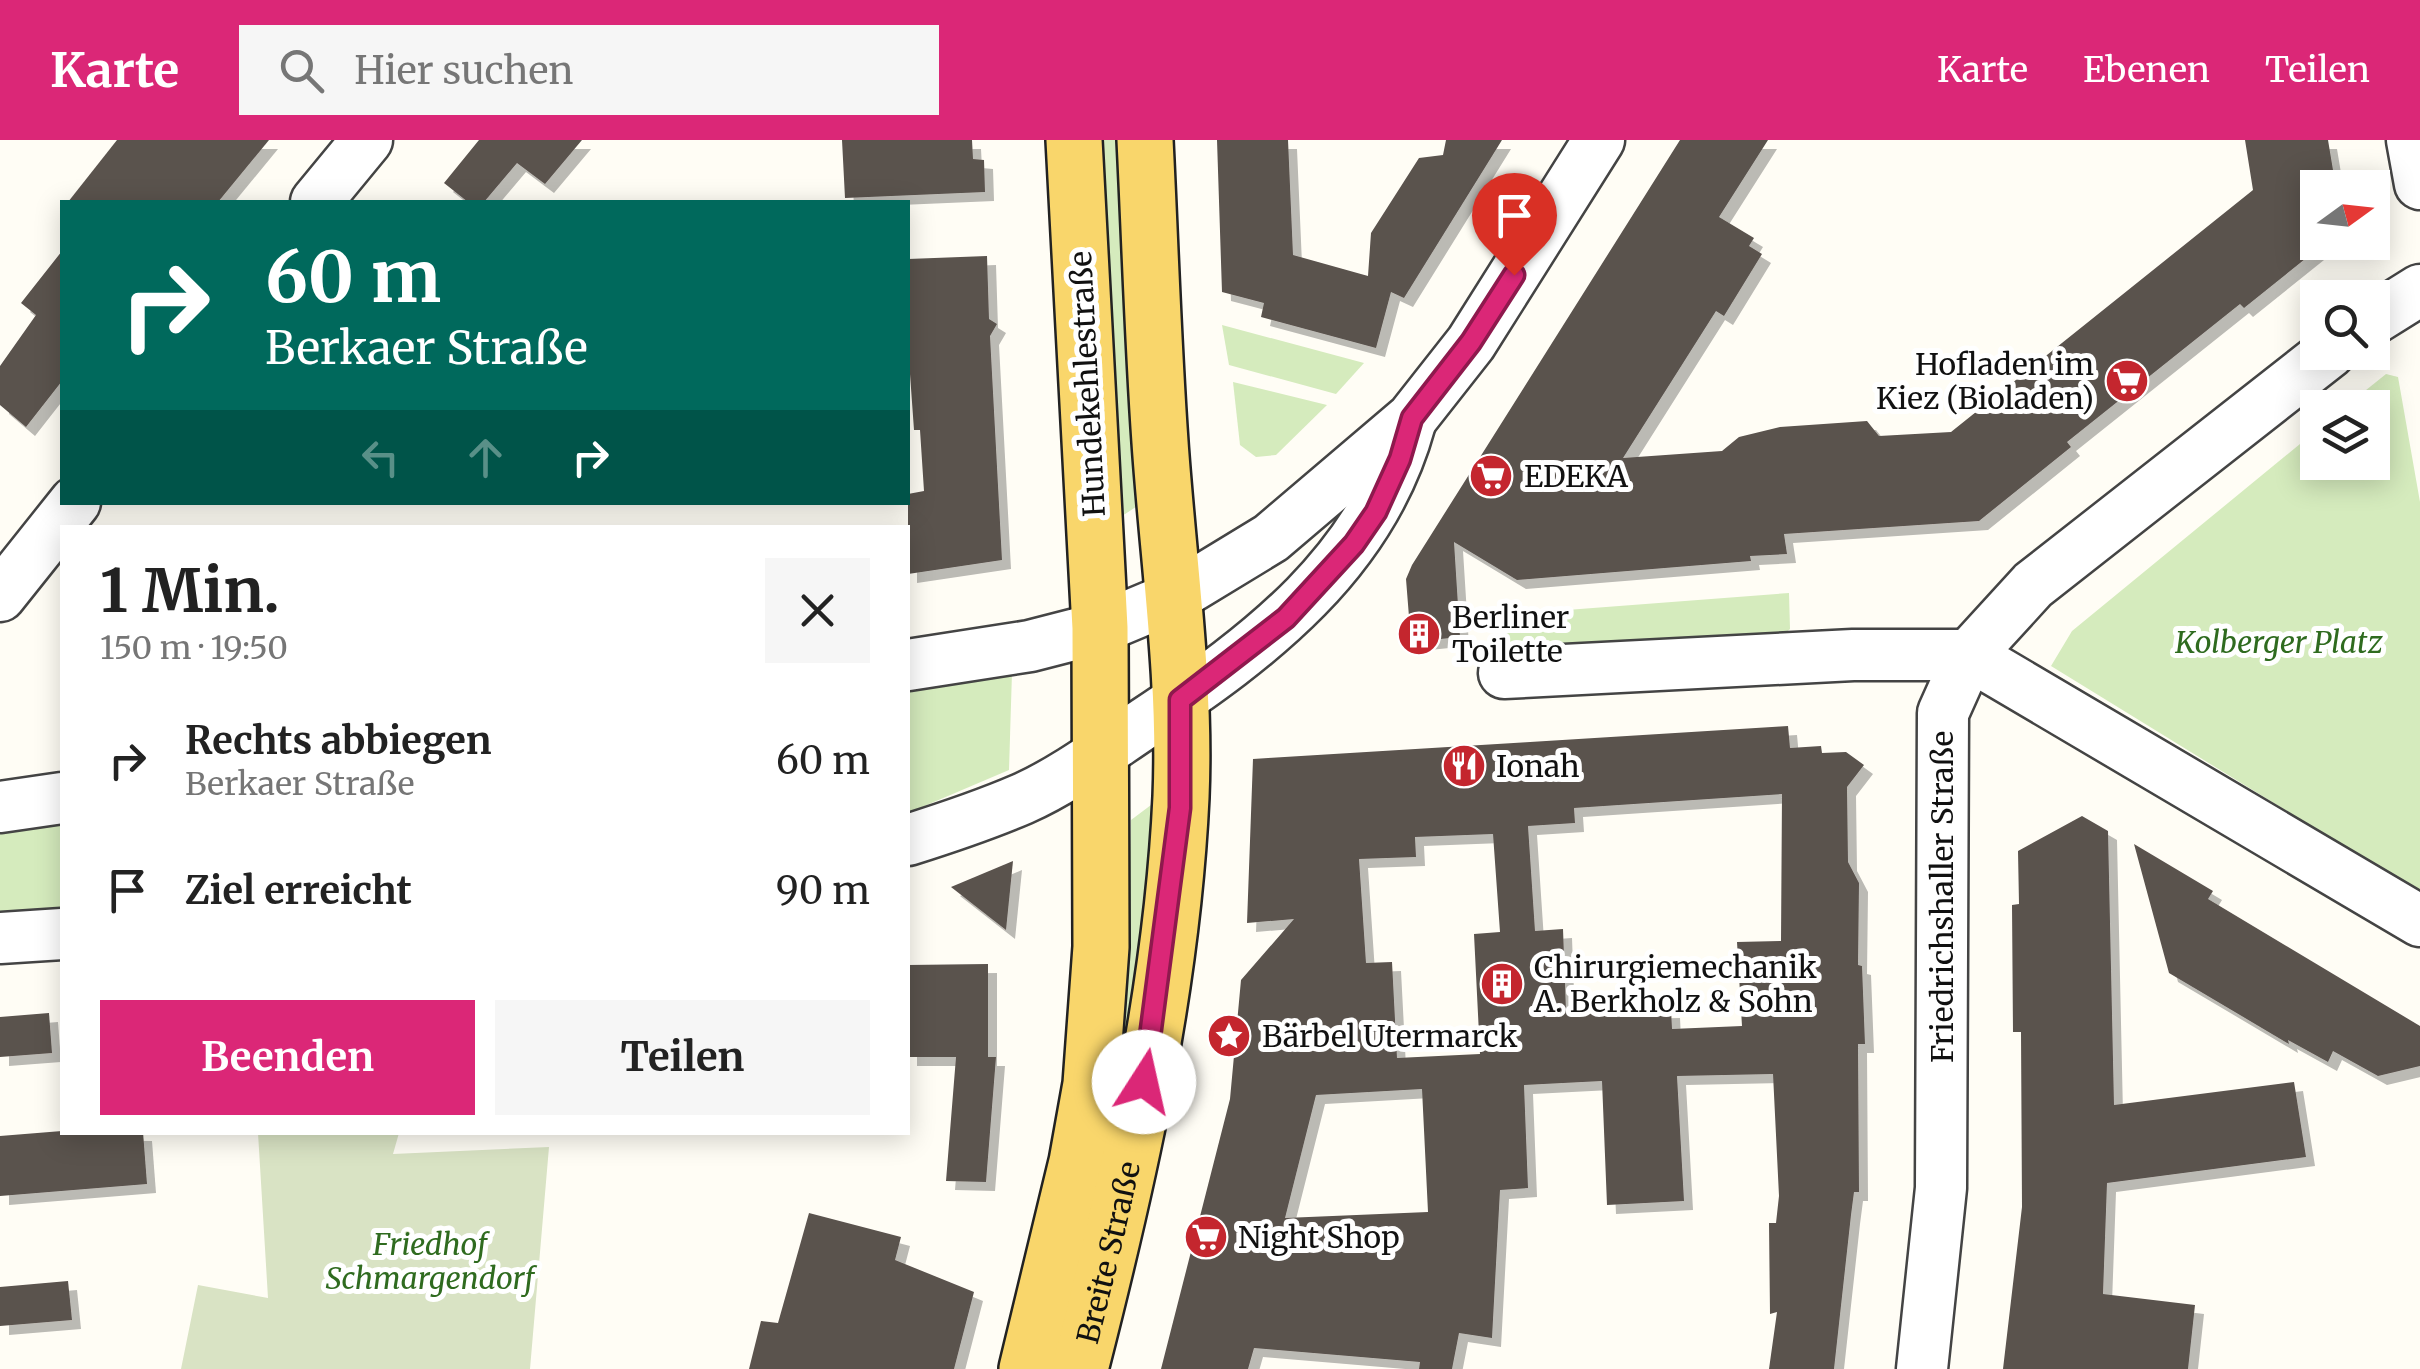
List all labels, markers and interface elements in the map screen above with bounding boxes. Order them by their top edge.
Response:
search box [239,25,939,115]
text: Karte [50,40,179,100]
icon: search [274,43,329,98]
text: Hier suchen [354,47,573,94]
text: Karte [1937,48,2028,92]
text: Ebenen [2083,48,2210,92]
text: Teilen [2265,48,2370,92]
north arrow [2300,170,2390,260]
map controls [2300,170,2390,480]
pin [1472,173,1557,276]
icon: arrive [1487,188,1542,243]
text: 60 m [265,233,441,321]
icon: right [100,240,230,370]
street label: Hundekehlestraße [1061,250,1113,518]
button: search [2300,280,2390,370]
text: Berkaer Straße [265,320,588,376]
place label: Hofladen im Kiez (Bioladen) [1876,345,2094,417]
supermarket icon: Hofladen im Kiez (Bioladen) [2104,358,2150,404]
button: layers [2300,390,2390,480]
icon: left [353,430,408,485]
icon: ahead [458,430,513,485]
icon: right [563,430,618,485]
supermarket icon: EDEKA [1468,453,1514,499]
place label: EDEKA [1524,457,1629,495]
text: 1 Min. [100,553,280,628]
button: close [765,558,870,663]
place label: Berliner Toilette [1452,598,1569,670]
building icon: Berliner Toilette [1396,611,1442,657]
park label: Kolberger Platz [2174,623,2384,661]
text: 150 m · 19:50 [100,628,288,668]
text: Rechts abbiegen [185,717,491,764]
street label: Friedrichshaller Straße [1923,731,1961,1063]
icon: right [100,733,155,788]
text: 60 m [776,737,870,784]
restaurant icon: Ionah [1441,743,1487,789]
place label: Ionah [1496,747,1580,785]
text: Berkaer Straße [185,764,414,804]
icon: arrive [100,863,155,918]
text: Ziel erreicht [185,867,412,914]
text: 90 m [776,867,870,914]
place label: Chirurgiemechanik A. Berkholz & Sohn [1533,948,1817,1020]
building icon: Chirurgiemechanik A. Berkholz & Sohn [1479,961,1525,1007]
button: Beenden [100,1000,475,1115]
button: Teilen [495,1000,870,1115]
place icon: Bärbel Utermarck [1206,1013,1252,1059]
place label: Bärbel Utermarck [1262,1017,1517,1055]
position arrow [1092,1030,1196,1134]
street label: Breite Straße [1068,1158,1148,1348]
supermarket icon: Night Shop [1183,1214,1229,1260]
place label: Night Shop [1238,1218,1400,1256]
park label: Friedhof Schmargendorf [325,1225,538,1297]

